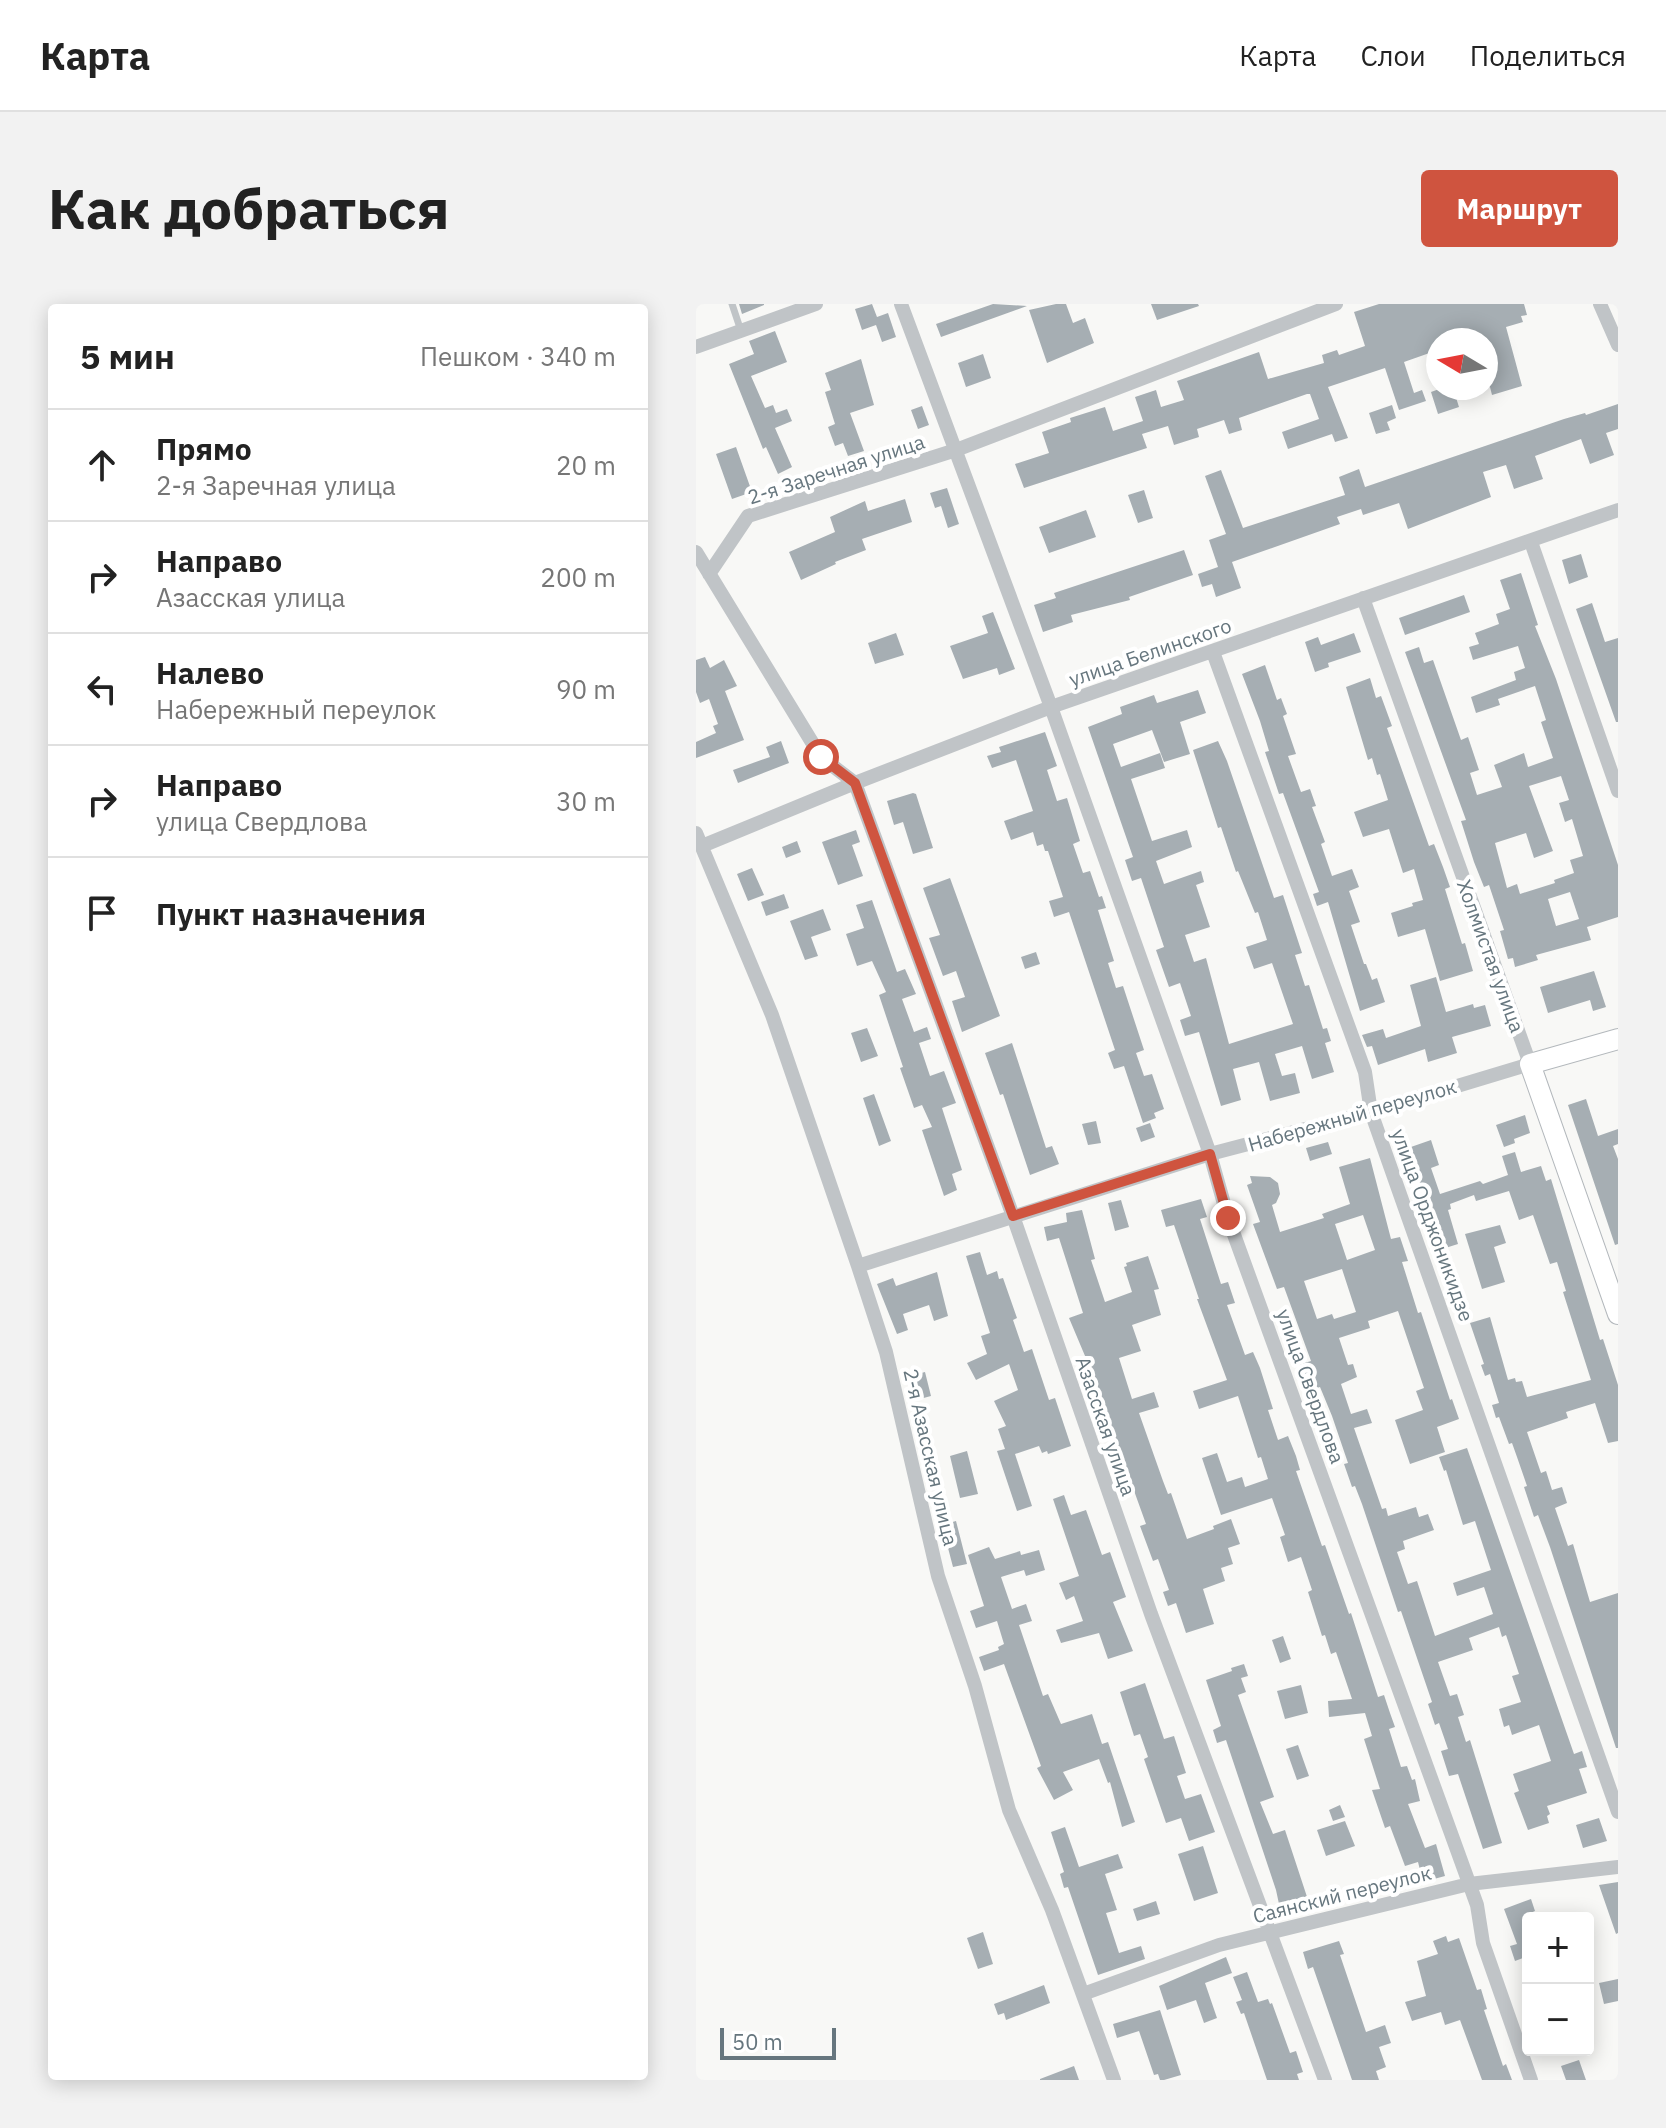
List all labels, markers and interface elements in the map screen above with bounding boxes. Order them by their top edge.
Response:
text: Карта [40,31,150,80]
text: Карта [1239,37,1316,74]
text: Слои [1360,37,1426,74]
text: Поделиться [1470,37,1626,74]
button: Маршрут [1421,170,1618,247]
text: Как добраться [48,172,449,244]
north arrow [1426,328,1498,400]
text: 5 мин [80,334,175,378]
text: Пешком · 340 m [420,339,616,373]
street label: 2-я Заречная улица [744,428,928,510]
text: Прямо [156,429,252,468]
icon: ahead [80,443,124,487]
text: 20 m [556,448,616,482]
text: 2-я Заречная улица [156,468,396,502]
text: Направо [156,541,282,580]
icon: right [80,555,124,599]
text: 200 m [540,560,616,594]
text: Азасская улица [156,580,345,614]
street label: улица Белинского [1065,612,1235,692]
text: Налево [156,653,264,692]
icon: left [80,667,124,711]
text: 90 m [556,672,616,706]
text: Набережный переулок [156,692,436,726]
route start [803,739,839,775]
text: Направо [156,765,282,804]
icon: right [80,779,124,823]
text: 30 m [556,784,616,818]
text: улица Свердлова [156,804,367,838]
street label: Холмистая улица [1451,876,1531,1037]
icon: arrive [80,891,124,935]
text: Пункт назначения [156,894,426,933]
street label: Набережный переулок [1245,1072,1459,1158]
street label: улица Орджоникидзе [1386,1125,1480,1325]
route end [1210,1200,1246,1236]
street label: улица Свердлова [1271,1305,1352,1467]
street label: Азасская улица [1070,1353,1143,1500]
street label: 2-я Азасская улица [897,1366,965,1549]
street label: Саянский переулок [1250,1859,1434,1929]
map controls [1522,1912,1594,2056]
button: + [1522,1912,1594,1984]
button: − [1522,1984,1594,2056]
scale bar [720,2024,836,2060]
text: 50 m [732,2027,783,2056]

